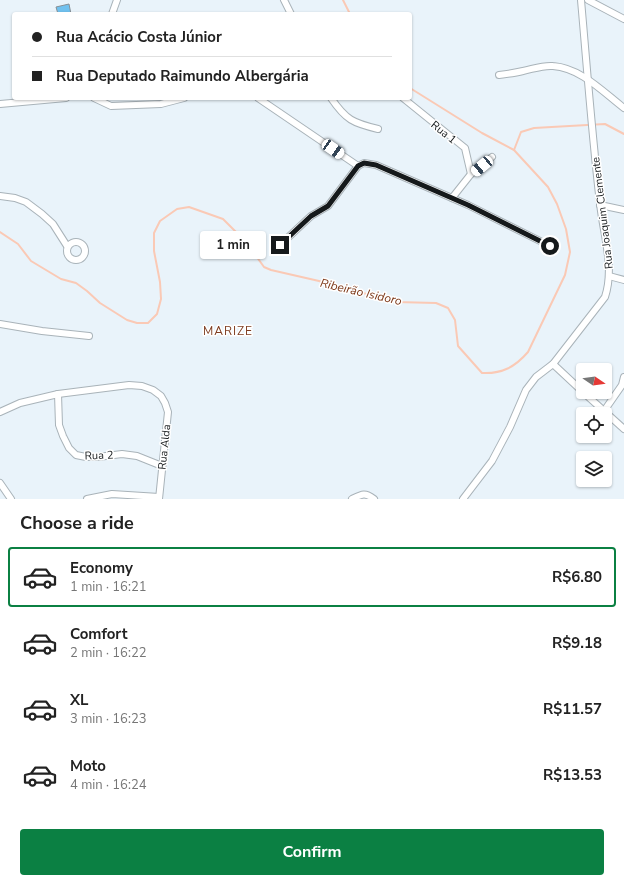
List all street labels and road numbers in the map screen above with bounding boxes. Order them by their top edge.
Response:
street label: Rua 1 [428,117,460,147]
street label: Rua Joaquim Clemente [588,156,617,270]
street label: Rua Alda [155,423,174,471]
street label: Rua 2 [84,448,114,463]

